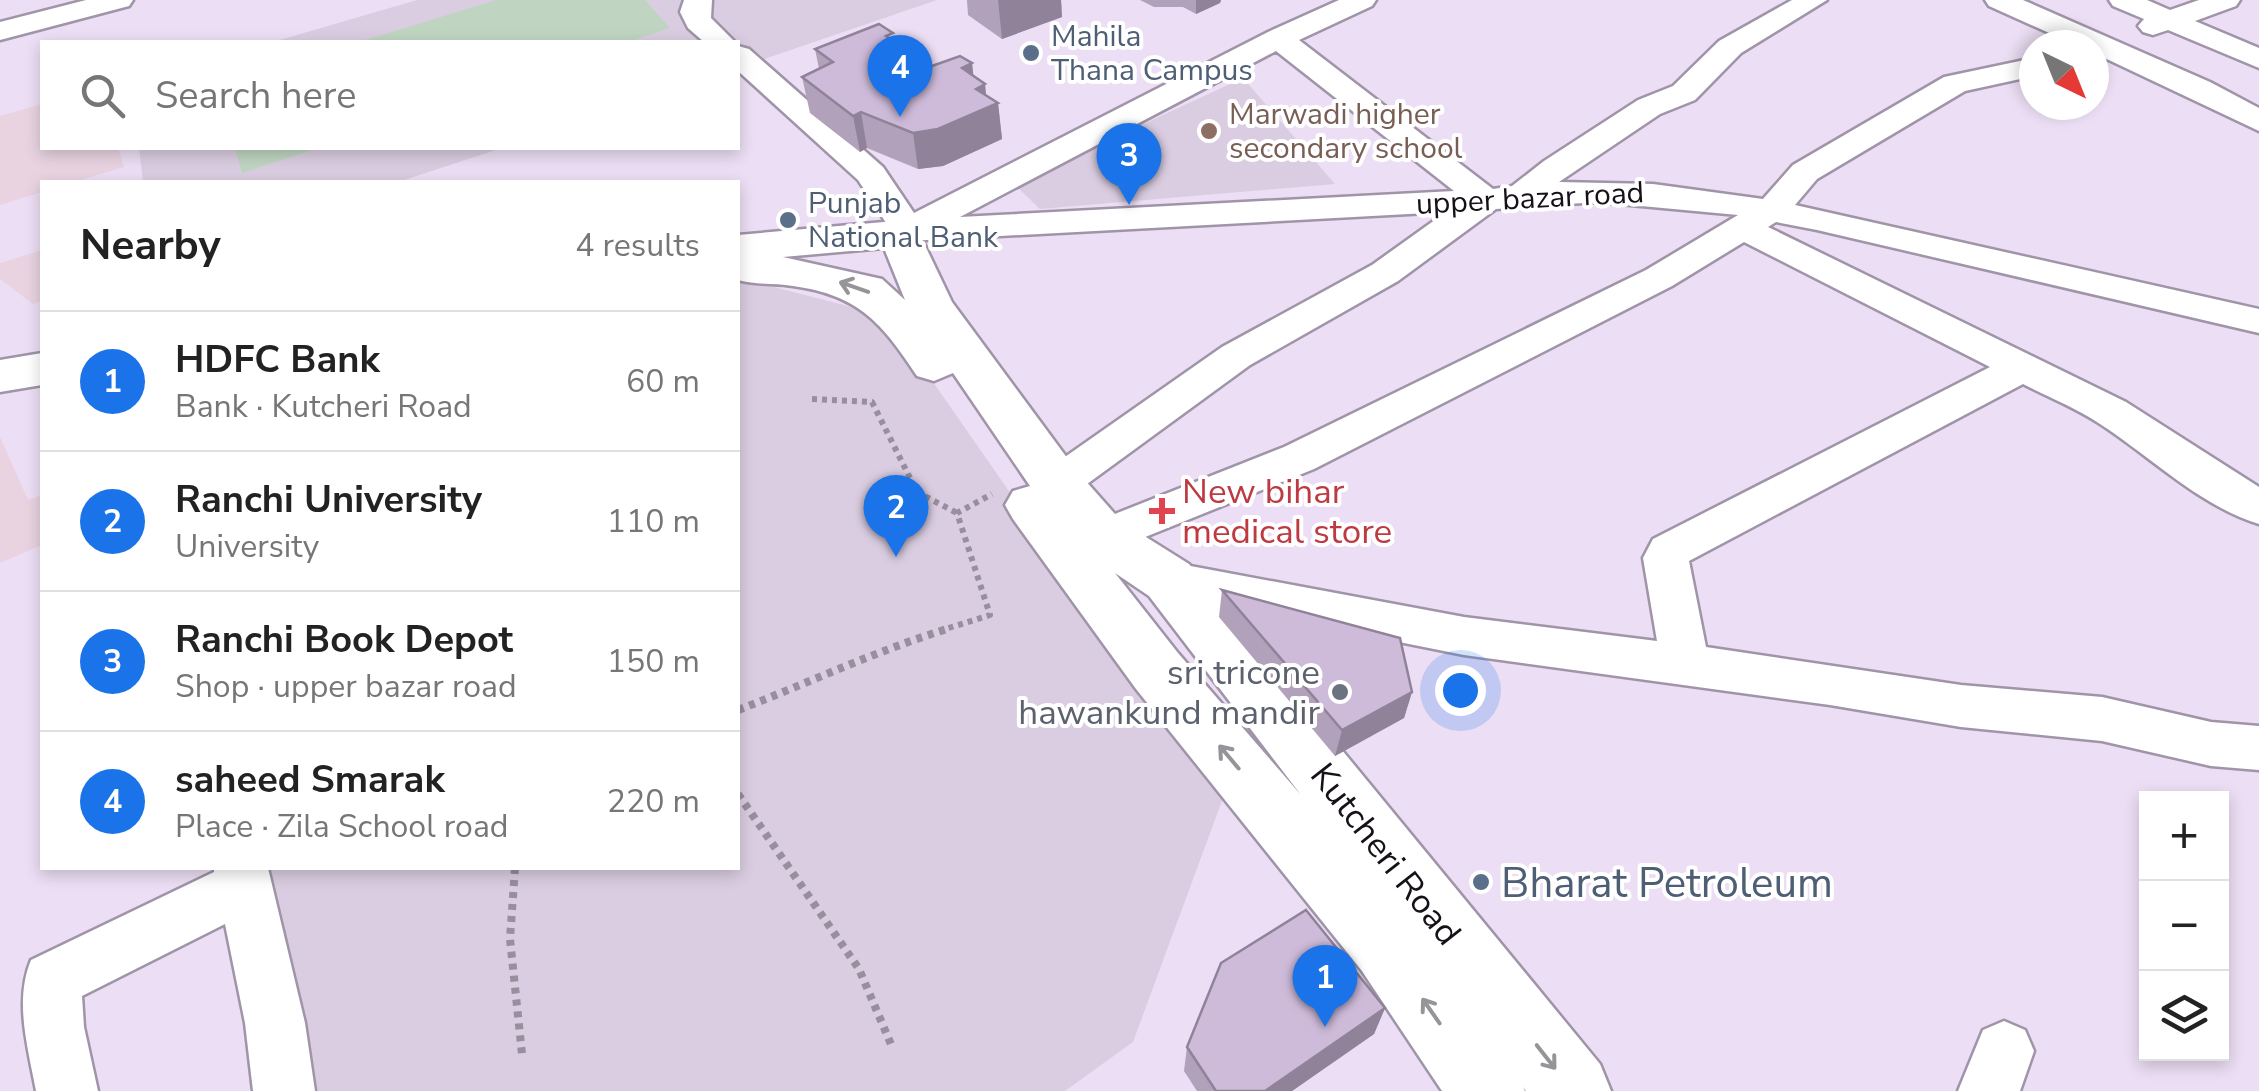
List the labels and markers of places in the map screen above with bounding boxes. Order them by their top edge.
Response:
place label: Mahila Thana Campus [1051,16,1253,91]
pin: 4 [868,34,932,117]
marker: Mahila Thana Campus [1020,42,1042,64]
place label: Marwadi higher secondary school [1229,94,1463,169]
marker: Marwadi higher secondary school [1198,120,1220,142]
pin: 3 [1096,122,1162,205]
place label: Punjab National Bank [808,183,999,258]
marker: Punjab National Bank [777,209,799,231]
place label: New bihar medical store [1182,468,1392,555]
pin: 2 [864,474,928,557]
marker: New bihar medical store [1151,500,1173,522]
place label: sri tricone hawankund mandir [1018,649,1320,736]
marker: sri tricone hawankund mandir [1329,681,1351,703]
place label: Bharat Petroleum [1501,855,1833,912]
marker: Bharat Petroleum [1470,871,1492,893]
pin: 1 [1292,944,1358,1027]

